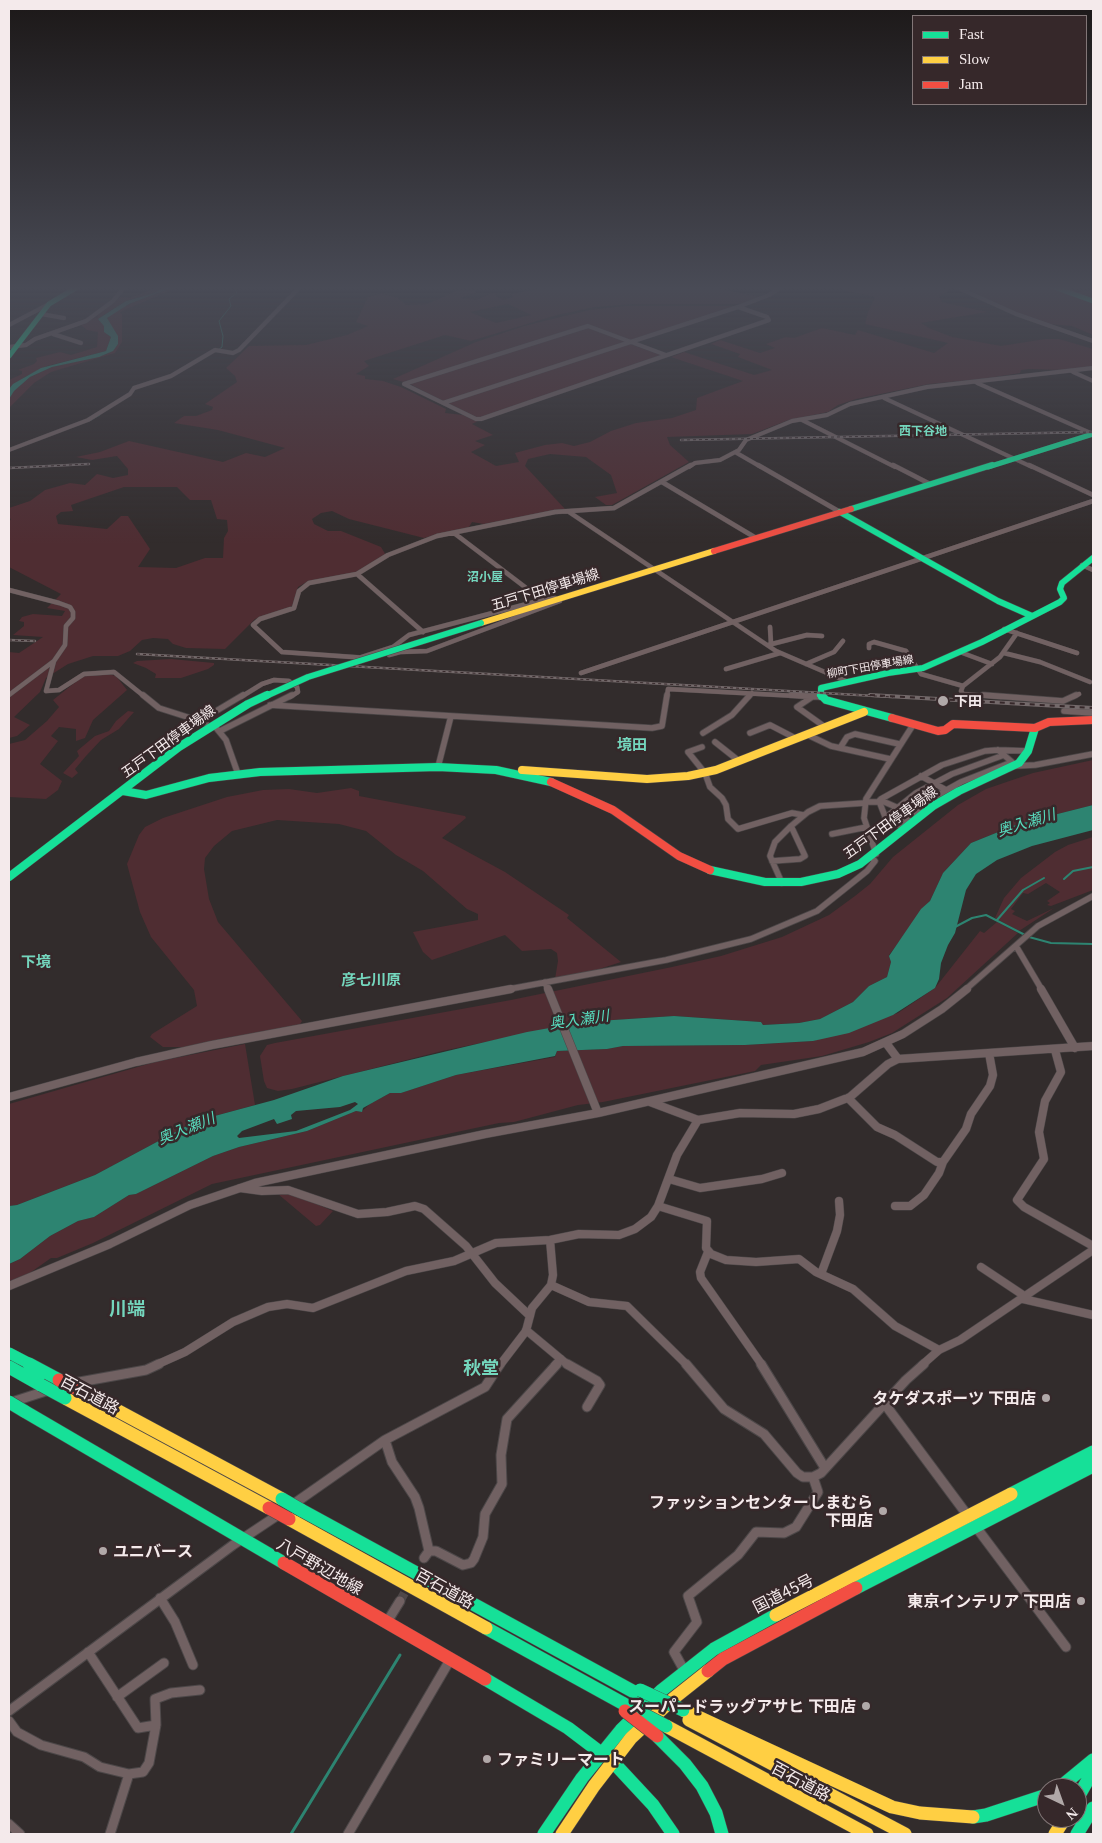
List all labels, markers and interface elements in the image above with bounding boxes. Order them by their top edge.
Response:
legend [912,15,1087,105]
text: Fast [959,26,984,42]
text: Slow [959,51,990,67]
text: Jam [959,76,983,92]
district label: 西下谷地 [899,423,947,437]
street label: 五戸下田停車場線 [489,565,601,613]
district label: 沼小屋 [467,569,503,583]
street label: 柳町下田停車場線 [826,652,914,680]
place label: 下田 [954,693,982,709]
marker: 下田 [936,694,950,708]
street label: 五戸下田停車場線 [118,701,218,781]
district label: 境田 [617,735,647,753]
street label: 五戸下田停車場線 [840,782,940,862]
water label: 奥入瀬川 [995,805,1057,839]
district label: 下境 [21,952,51,970]
district label: 彦七川原 [341,970,401,988]
water label: 奥入瀬川 [548,1006,610,1032]
water label: 奥入瀬川 [155,1108,217,1148]
district label: 川端 [109,1297,145,1319]
district label: 秋堂 [463,1356,499,1378]
street label: 百石道路 [57,1371,123,1417]
place label: タケダスポーツ 下田店 [872,1388,1036,1408]
marker: タケダスポーツ 下田店 [1040,1392,1052,1404]
place label: ファッションセンターしまむら 下田店 [649,1492,873,1530]
marker: ファッションセンターしまむら 下田店 [877,1505,889,1517]
street label: 八戸野辺地線 [274,1534,366,1598]
place label: ユニバース [113,1541,193,1561]
marker: ユニバース [97,1545,109,1557]
street label: 百石道路 [412,1564,478,1612]
street label: 国道45号 [749,1570,817,1616]
place label: 東京インテリア 下田店 [907,1591,1071,1611]
marker: 東京インテリア 下田店 [1075,1595,1087,1607]
place label: スーパードラッグアサヒ 下田店 [628,1696,856,1716]
marker: スーパードラッグアサヒ 下田店 [860,1700,872,1712]
place label: ファミリーマート [497,1749,625,1769]
marker: ファミリーマート [481,1753,493,1765]
street label: 百石道路 [768,1758,834,1804]
north arrow [1037,1778,1087,1828]
text: N [1063,1805,1080,1823]

